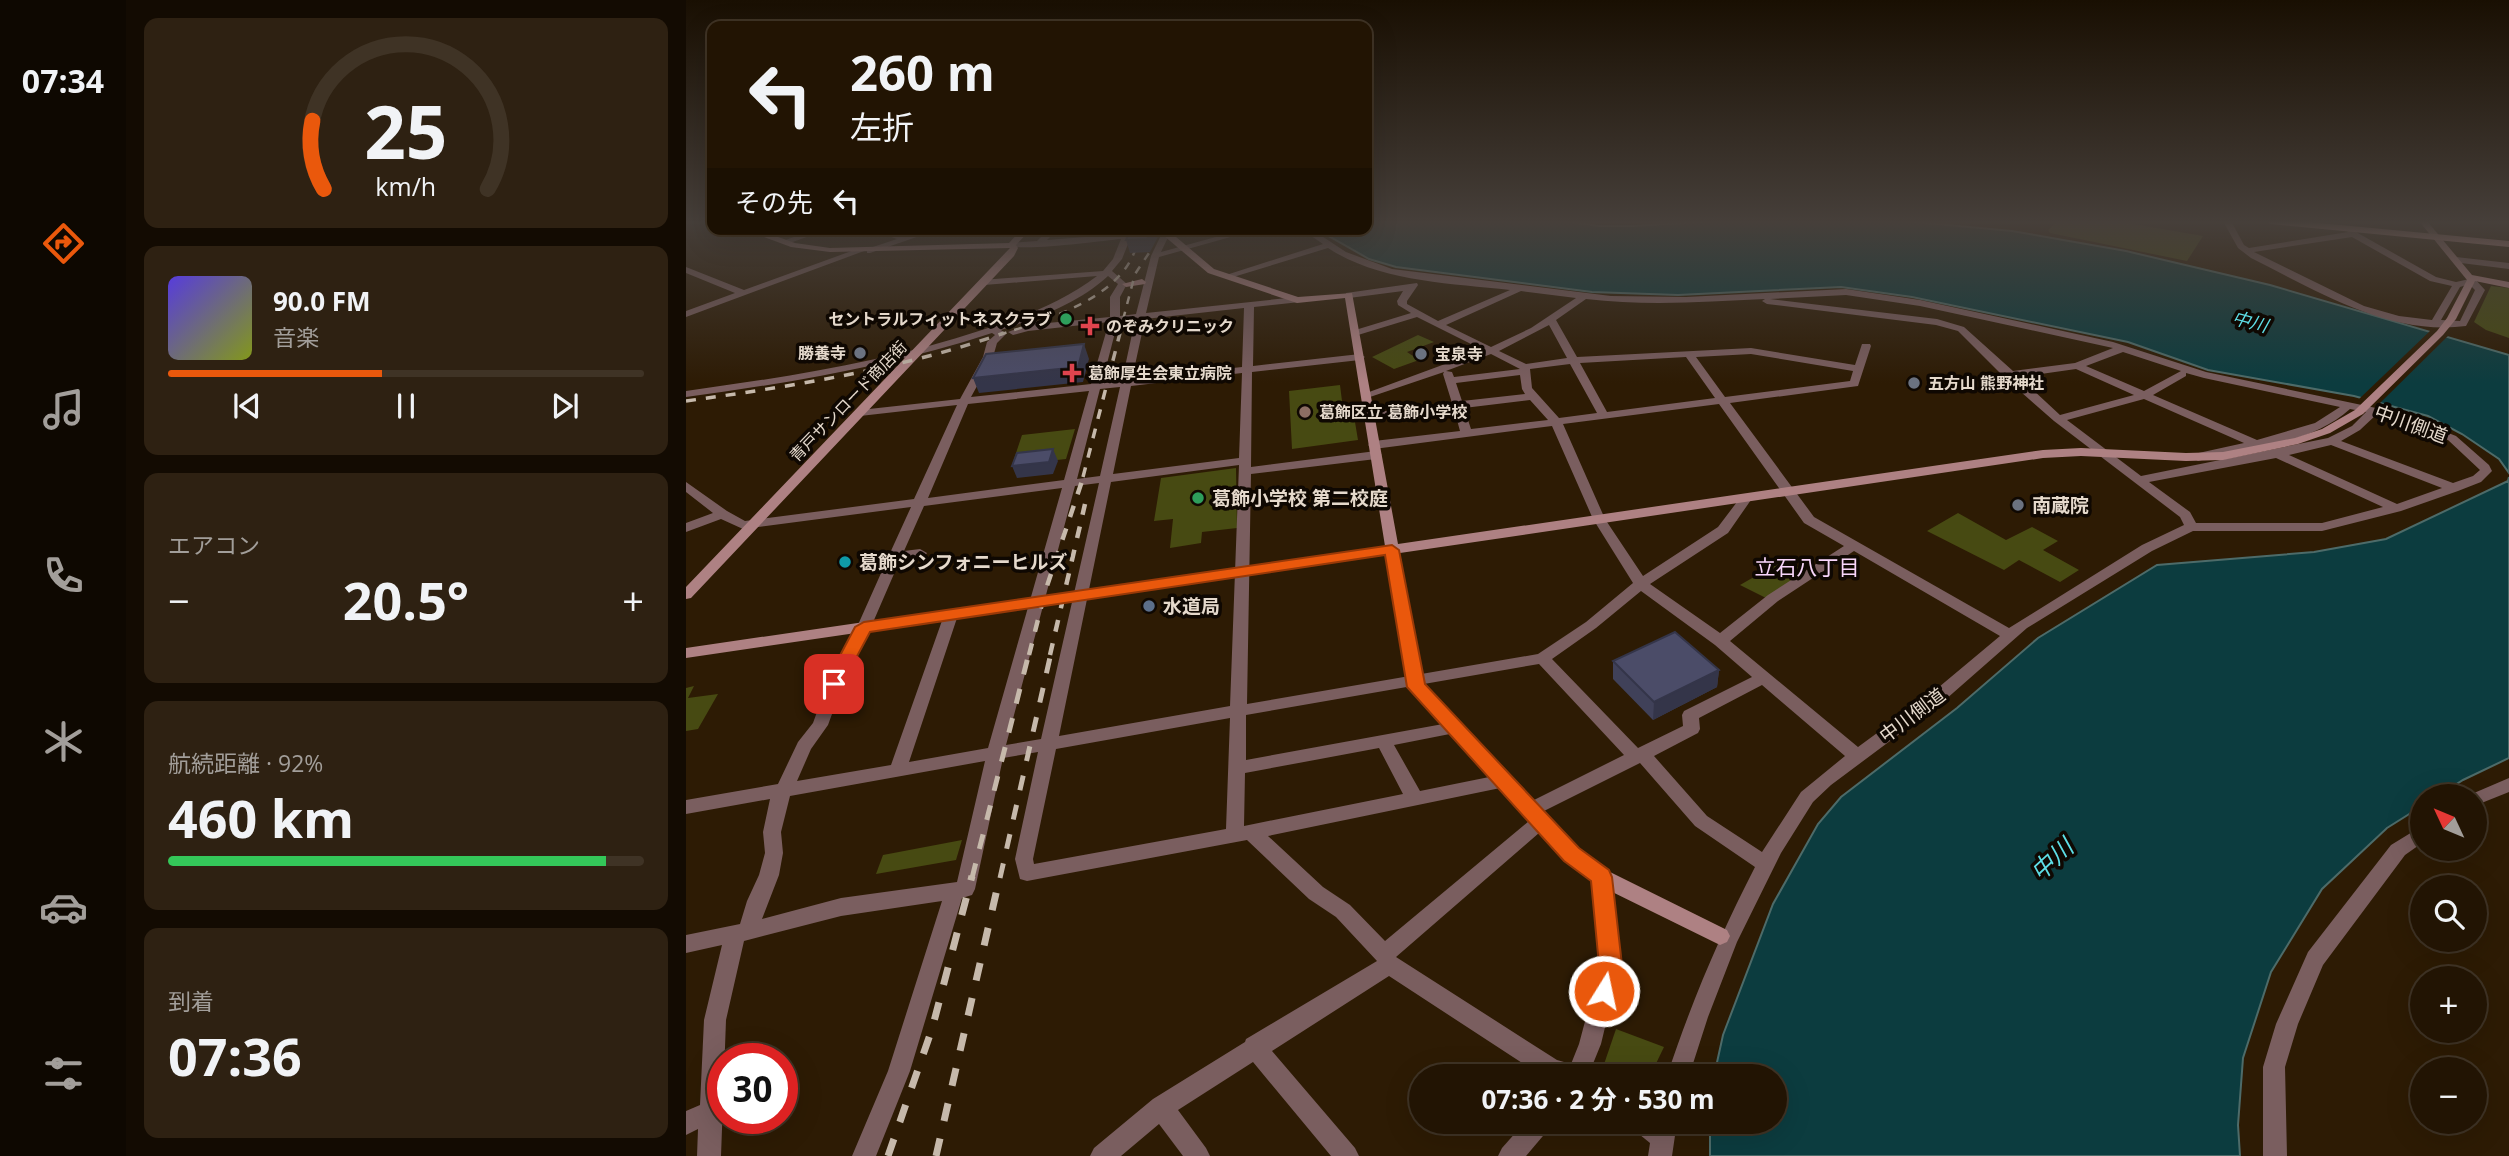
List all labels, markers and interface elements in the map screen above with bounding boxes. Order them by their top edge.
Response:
text: 260 m [850,39,995,105]
icon: left [735,49,826,140]
text: 07:34 [22,59,104,102]
text: 25 [364,81,448,180]
text: 左折 [850,105,914,148]
text: km/h [376,169,436,203]
icon: left [827,182,865,220]
text: その先 [735,184,813,220]
icon: directions [39,219,88,268]
text: 90.0 FM [273,283,371,319]
water label: 中川 [2230,305,2273,338]
place label: セントラルフィットネスクラブ [828,308,1052,330]
marker: セントラルフィットネスクラブ [1058,311,1074,327]
place label: のぞみクリニック [1106,315,1234,337]
marker: のぞみクリニック [1080,316,1100,336]
text: 音楽 [273,321,319,353]
street label: 青戸サンロード商店街 [785,336,911,466]
place label: 勝養寺 [798,342,846,364]
place label: 宝泉寺 [1435,343,1483,365]
marker: 勝養寺 [852,345,868,361]
marker: 宝泉寺 [1413,346,1429,362]
place label: 葛飾厚生会東立病院 [1088,362,1232,384]
marker: 葛飾厚生会東立病院 [1062,363,1082,383]
place label: 五方山 熊野神社 [1928,372,2044,394]
marker: 五方山 熊野神社 [1906,375,1922,391]
icon: music [39,385,88,434]
icon: previous [228,387,266,425]
icon: pause [387,387,425,425]
icon: next [546,387,584,425]
street label: 中川側道 [2371,399,2451,449]
place label: 葛飾区立 葛飾小学校 [1319,401,1467,423]
marker: 葛飾区立 葛飾小学校 [1297,404,1313,420]
place label: 葛飾小学校 第二校庭 [1212,485,1388,511]
marker: 葛飾小学校 第二校庭 [1190,490,1206,506]
place label: 南蔵院 [2032,492,2089,518]
marker: 南蔵院 [2010,497,2026,513]
text: エアコン [168,529,260,561]
place label: 葛飾シンフォニーヒルズ [859,549,1067,575]
icon: phone [39,551,88,600]
district label: 立石八丁目 [1755,553,1860,581]
marker: 葛飾シンフォニーヒルズ [837,554,853,570]
text: 20.5° [343,564,469,635]
text: − [168,574,190,626]
text: + [622,574,644,626]
place label: 水道局 [1163,593,1220,619]
marker: 水道局 [1141,598,1157,614]
pin [804,654,864,714]
icon: arrive [815,665,853,703]
street label: 中川側道 [1874,682,1950,748]
icon: climate [39,717,88,766]
text: 航続距離 · 92% [168,747,323,779]
text: 460 km [168,782,354,853]
north arrow [2410,784,2487,861]
map controls [2410,784,2487,1134]
water label: 中川 [2022,828,2082,887]
button: search [2410,875,2487,952]
icon: car [39,883,88,932]
position arrow [1567,954,1641,1028]
button: + [2410,966,2487,1043]
text: 到着 [168,985,214,1017]
text: 07:36 [168,1020,302,1091]
speed limit sign: 30 [707,1043,798,1134]
icon: filters [39,1049,88,1098]
button: − [2410,1057,2487,1134]
text: 07:36 · 2 分 · 530 m [1481,1081,1715,1117]

